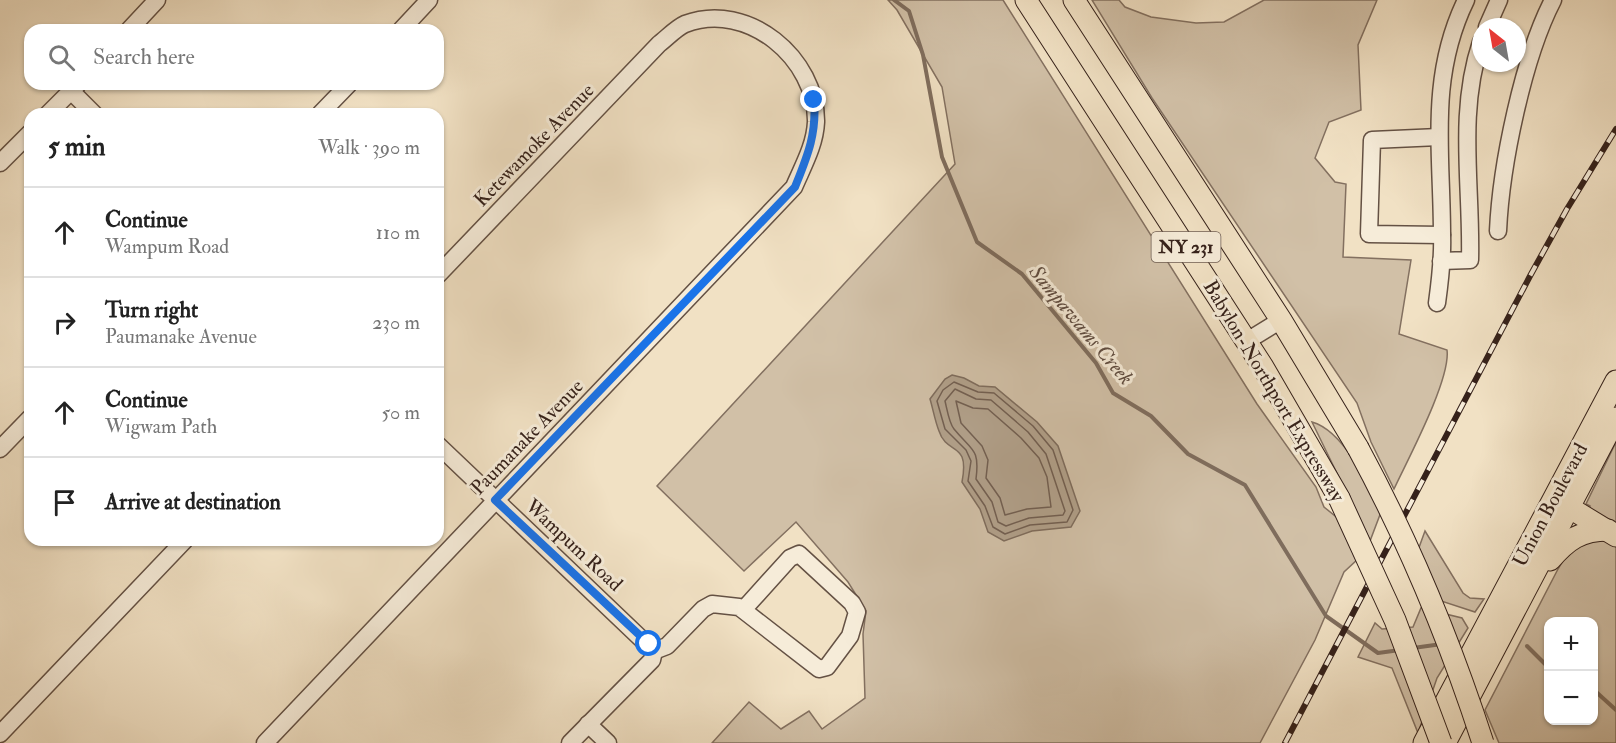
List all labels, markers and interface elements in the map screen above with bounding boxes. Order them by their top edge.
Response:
north arrow [1472,18,1526,72]
search box [24,24,444,90]
icon: search [45,41,78,74]
text: Search here [93,43,195,71]
street label: Ketewamoke Avenue [469,78,599,212]
route end [800,86,826,112]
text: 5 min [48,131,105,163]
text: Walk · 390 m [318,135,420,160]
text: Continue [105,206,188,234]
icon: ahead [48,216,81,249]
text: 110 m [376,220,420,245]
road number: NY 231 [1152,232,1220,262]
text: Wampum Road [105,234,229,259]
water label: Sampawams Creek [1022,259,1139,391]
street label: Babylon-Northport Expressway [1197,276,1351,508]
text: Turn right [105,296,198,324]
icon: right [48,306,81,339]
text: 230 m [372,310,420,335]
text: Paumanake Avenue [105,324,257,349]
street label: Paumanake Avenue [465,374,589,500]
text: Continue [105,386,188,414]
icon: ahead [48,396,81,429]
text: 50 m [381,400,420,425]
text: Wigwam Path [105,414,217,439]
street label: Union Boulevard [1507,439,1593,571]
icon: arrive [48,486,81,519]
text: Arrive at destination [105,488,281,516]
street label: Wampum Road [519,493,628,597]
map controls [1544,617,1598,725]
button: + [1544,617,1598,671]
route start [635,630,661,656]
button: − [1544,671,1598,725]

